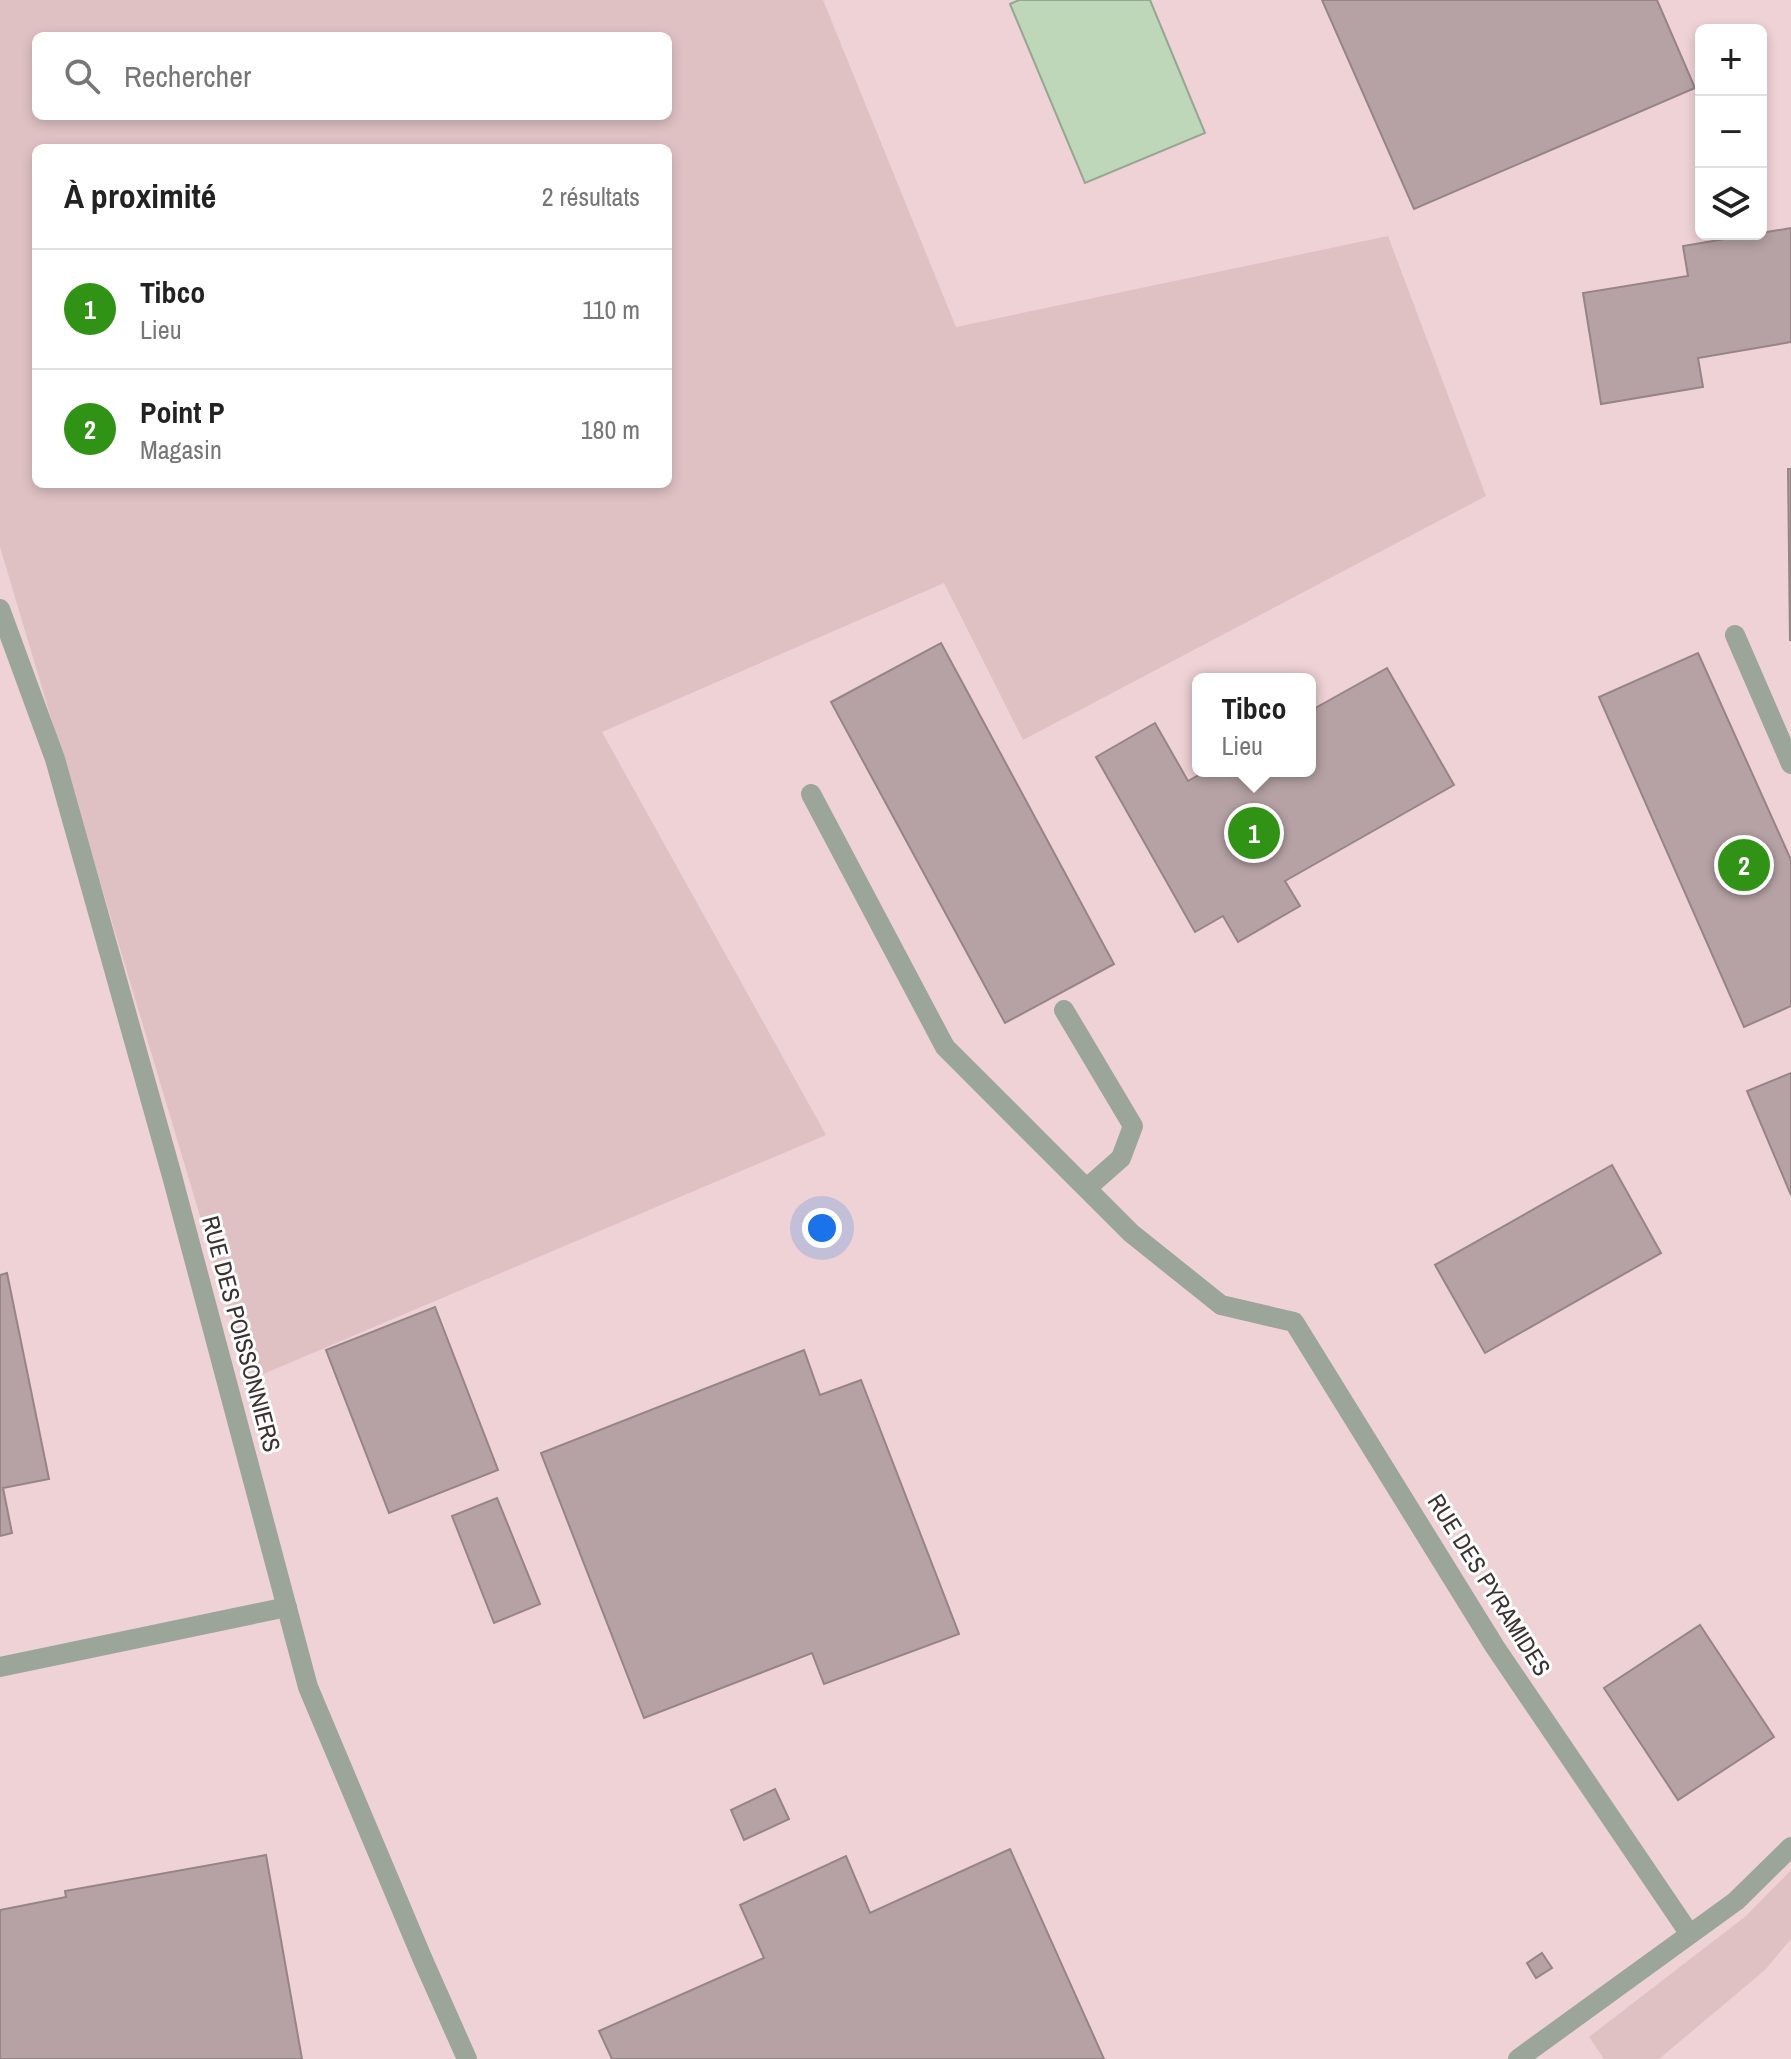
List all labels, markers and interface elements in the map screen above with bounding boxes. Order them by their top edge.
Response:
map controls [1695,24,1767,240]
button: + [1695,24,1767,96]
search box [32,32,672,120]
icon: search [60,54,104,98]
text: Rechercher [124,56,251,96]
button: − [1695,96,1767,168]
button: layers [1695,168,1767,240]
text: À proximité [64,173,216,219]
text: 2 résultats [542,179,640,214]
text: Tibco [140,272,205,312]
text: 1 [84,292,96,327]
text: 110 m [582,292,640,327]
text: Lieu [140,312,182,347]
text: Point P [140,392,225,432]
text: 2 [84,412,96,447]
text: 180 m [581,412,640,447]
text: Magasin [140,432,222,467]
popup [1192,673,1316,777]
text: Tibco [1221,688,1287,728]
text: Lieu [1221,728,1263,763]
pin: 1 [1228,803,1280,863]
pin: 2 [1718,835,1770,895]
your location [802,1208,842,1248]
street label: RUE DES POISSONNIERS [195,1212,289,1455]
street label: RUE DES PYRAMIDES [1421,1487,1559,1682]

